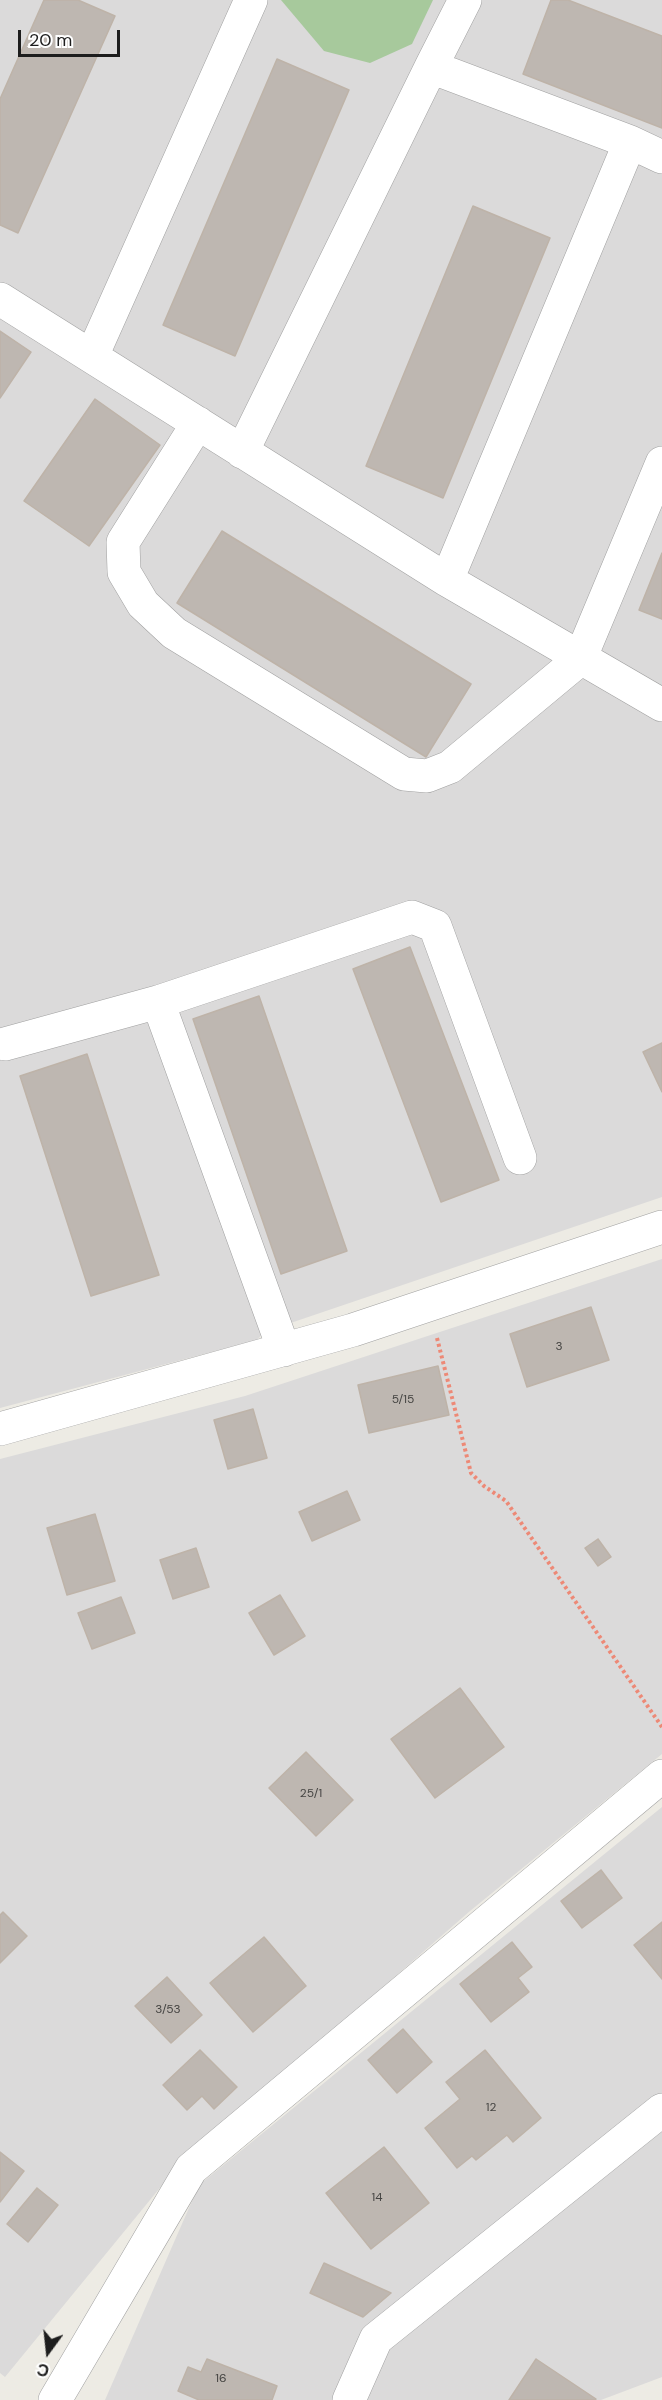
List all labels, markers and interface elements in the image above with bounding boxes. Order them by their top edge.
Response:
scale bar [21,18,123,56]
text: 20 m [29,28,72,52]
house number: 3 [555,1340,563,1354]
house number: 5/15 [392,1393,414,1407]
house number: 25/1 [300,1787,322,1801]
house number: 3/53 [155,2003,181,2017]
house number: 12 [486,2101,496,2115]
house number: 14 [371,2191,383,2205]
north arrow [18,2322,78,2382]
text: С [35,2358,52,2382]
house number: 16 [215,2372,227,2386]

